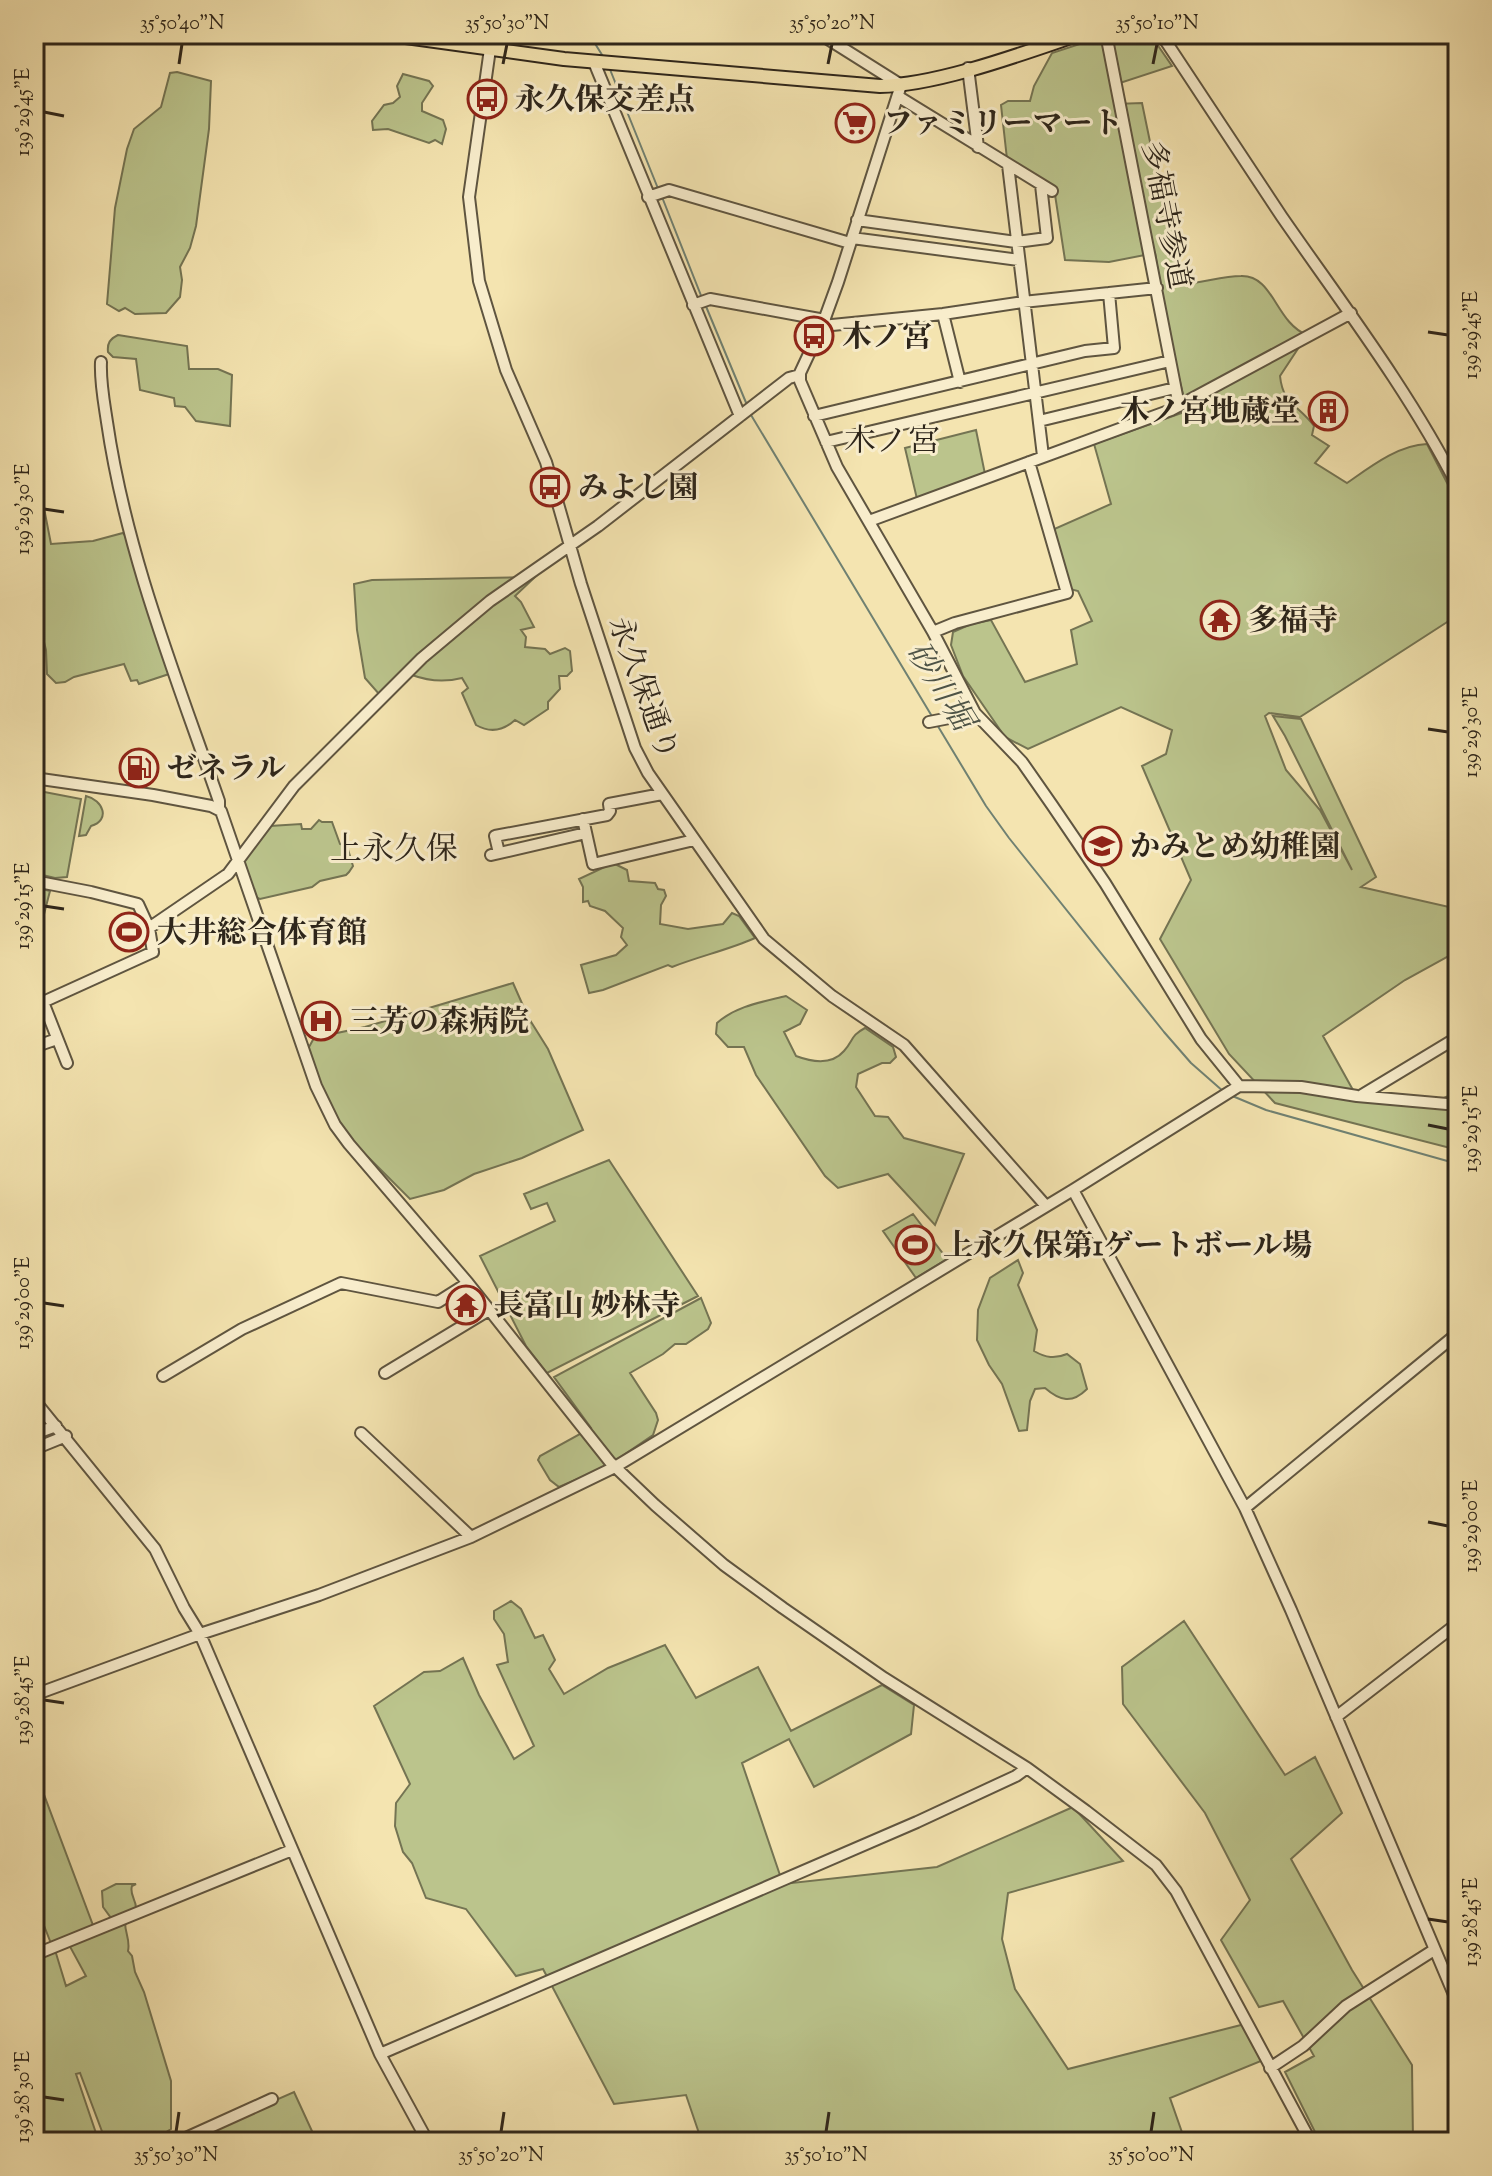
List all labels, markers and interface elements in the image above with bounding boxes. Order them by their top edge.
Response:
text: 35°50'40"N [140,10,224,39]
text: 35°50'30"N [465,10,549,39]
text: 35°50'20"N [789,10,875,39]
text: 35°50'10"N [1115,10,1199,39]
text: 139°29'45"E [10,68,39,156]
bus stop icon: 永久保交差点 [466,78,508,120]
place label: 永久保交差点 [515,80,695,123]
supermarket icon: ファミリーマート [834,102,876,144]
place label: ファミリーマート [883,104,1122,147]
street label: 多福寺参道 [1129,138,1200,293]
text: 139°29'45"E [1458,291,1487,379]
bus stop icon: 木ノ宮 [793,315,835,357]
place label: 木ノ宮 [842,317,932,360]
building icon: 木ノ宮地蔵堂 [1307,390,1349,432]
place label: 木ノ宮地蔵堂 [1120,392,1300,435]
district label: 木ノ宮 [844,420,940,466]
text: 139°29'30"E [10,463,39,555]
bus stop icon: みよし園 [529,466,571,508]
place label: みよし園 [578,468,698,511]
temple icon: 多福寺 [1199,599,1241,641]
place label: 多福寺 [1248,601,1338,644]
street label: 永久保通り [596,611,688,767]
water label: 砂川堀 [894,634,986,744]
text: 139°29'30"E [1458,686,1487,778]
fuel station icon: ゼネラル [118,747,160,789]
place label: ゼネラル [167,749,286,792]
school or university icon: かみとめ幼稚園 [1081,825,1123,867]
place label: かみとめ幼稚園 [1130,827,1340,870]
district label: 上永久保 [330,828,458,874]
text: 139°29'15"E [10,862,39,950]
sports icon: 大井総合体育館 [108,911,150,953]
place label: 大井総合体育館 [157,913,367,956]
hospital icon: 三芳の森病院 [300,1000,342,1042]
place label: 三芳の森病院 [349,1002,529,1045]
text: 139°29'15"E [1458,1085,1487,1173]
sports icon: 上永久保第1ゲートボール場 [894,1224,936,1266]
place label: 上永久保第1ゲートボール場 [943,1226,1313,1269]
text: 139°29'00"E [10,1257,39,1349]
temple icon: 長富山 妙林寺 [445,1284,487,1326]
place label: 長富山 妙林寺 [494,1286,680,1329]
text: 139°29'00"E [1458,1480,1487,1572]
text: 139°28'45"E [10,1655,39,1745]
text: 139°28'45"E [1458,1877,1487,1967]
text: 139°28'30"E [10,2051,39,2143]
text: 35°50'30"N [134,2142,218,2171]
text: 35°50'20"N [458,2142,544,2171]
text: 35°50'10"N [784,2142,868,2171]
text: 35°50'00"N [1108,2142,1194,2171]

